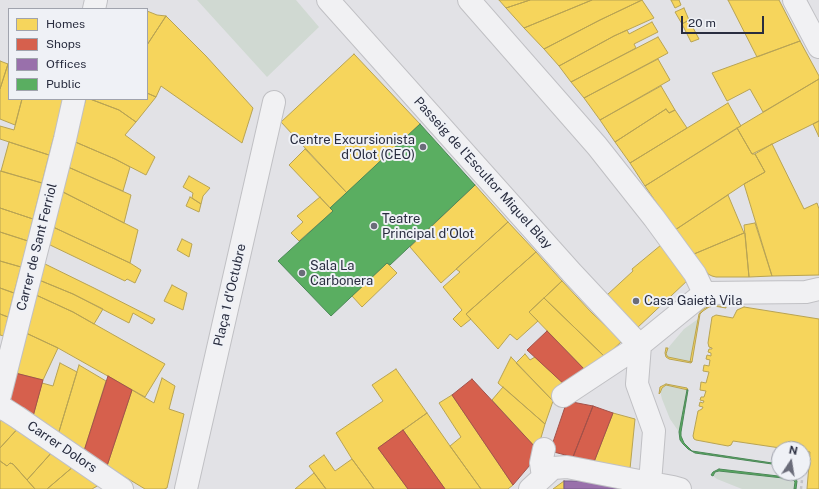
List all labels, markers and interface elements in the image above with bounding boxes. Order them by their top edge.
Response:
legend [8,8,148,100]
scale bar [683,8,766,34]
text: 20 m [688,16,716,30]
text: Homes [46,17,85,31]
text: Shops [46,37,81,51]
text: Offices [46,57,86,71]
text: Public [46,77,81,91]
street label: Passeig de l'Escultor Miquel Blay [411,94,555,252]
place label: Centre Excursionista d'Olot (CEO) [290,132,415,163]
marker: Centre Excursionista d'Olot (CEO) [418,142,428,152]
street label: Carrer de Sant Ferriol [14,182,60,312]
place label: Teatre Principal d'Olot [382,211,474,242]
marker: Teatre Principal d'Olot [369,221,379,231]
street label: Plaça 1 d'Octubre [211,242,249,348]
place label: Sala La Carbonera [310,258,373,289]
marker: Sala La Carbonera [297,268,307,278]
place label: Casa Gaietà Vila [644,293,742,309]
marker: Casa Gaietà Vila [631,296,641,306]
street label: Carrer Dolors [24,418,100,476]
north arrow [771,441,811,481]
text: N [788,443,799,457]

